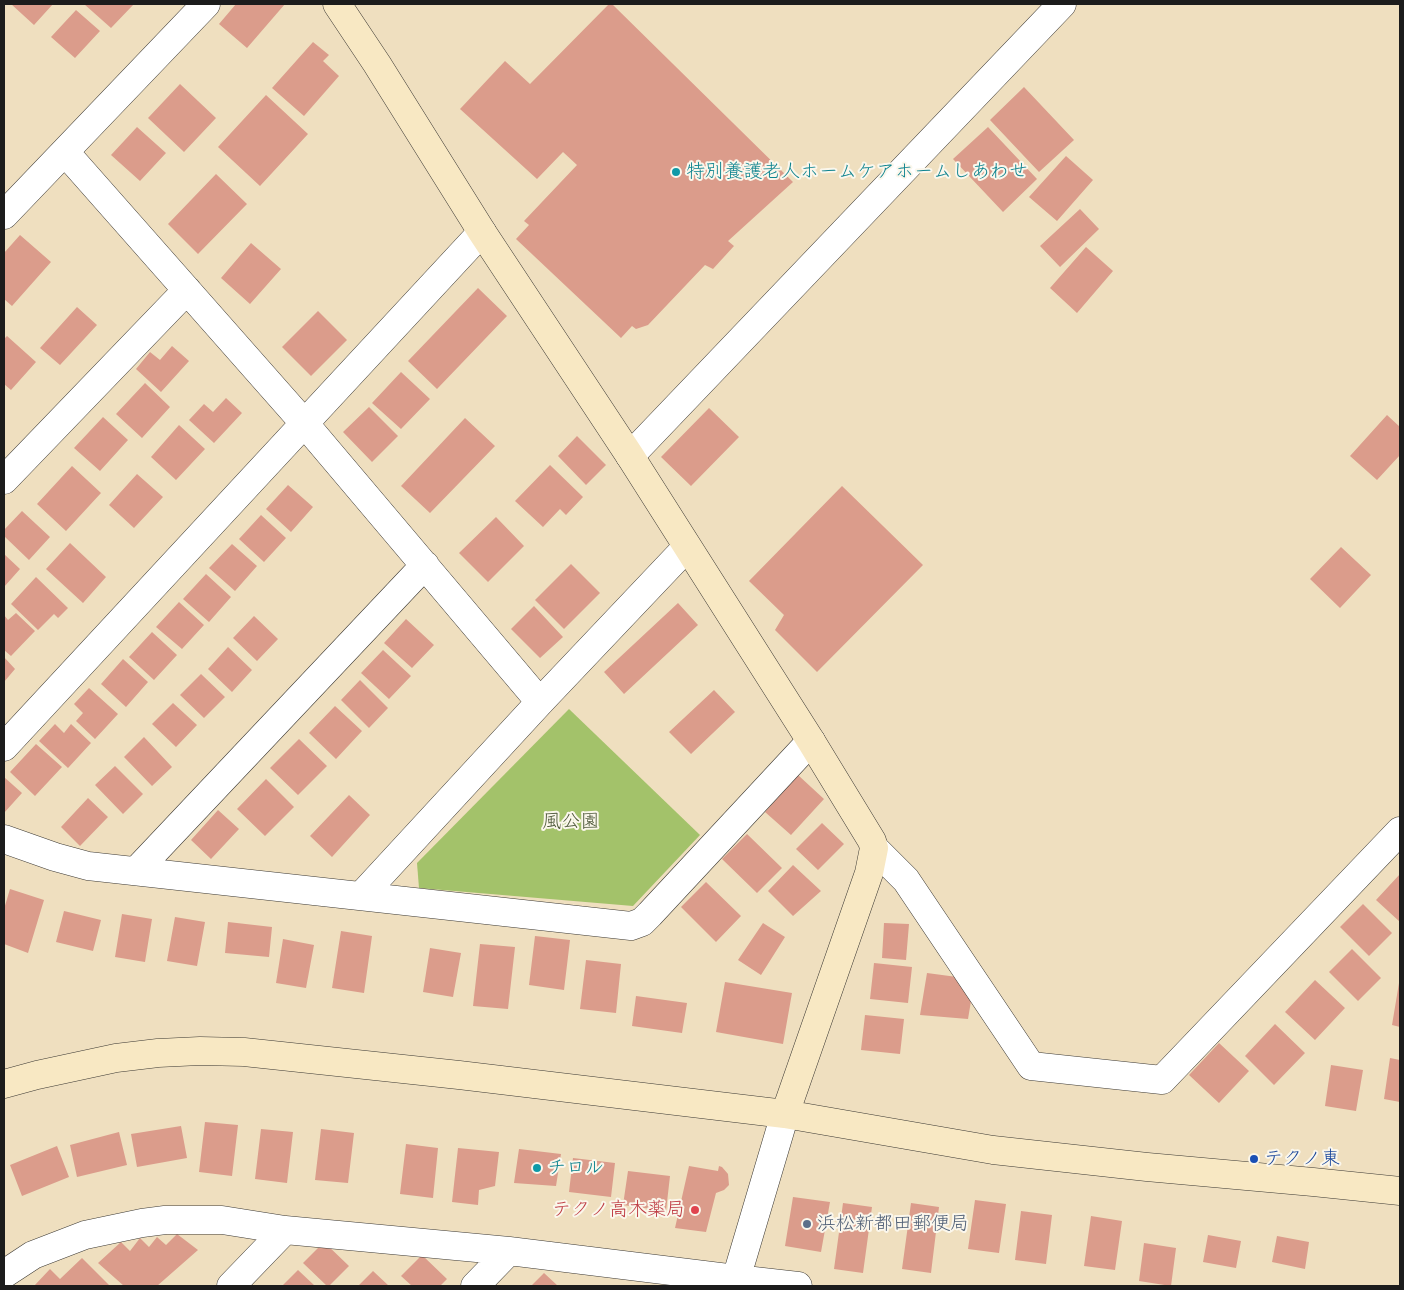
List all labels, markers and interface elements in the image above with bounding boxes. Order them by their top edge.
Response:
place label: 特別養護老人ホームケアホームしあわせ [686,161,1028,183]
marker: 特別養護老人ホームケアホームしあわせ [670,166,682,178]
park label: 風公園 [543,811,599,833]
place label: テクノ東 [1264,1148,1340,1170]
marker: テクノ東 [1248,1153,1260,1165]
place label: チロル [547,1157,604,1179]
marker: チロル [531,1162,543,1174]
place label: テクノ高木薬局 [552,1199,685,1221]
marker: テクノ高木薬局 [689,1204,701,1216]
place label: 浜松新都田郵便局 [817,1213,969,1235]
marker: 浜松新都田郵便局 [801,1218,813,1230]

